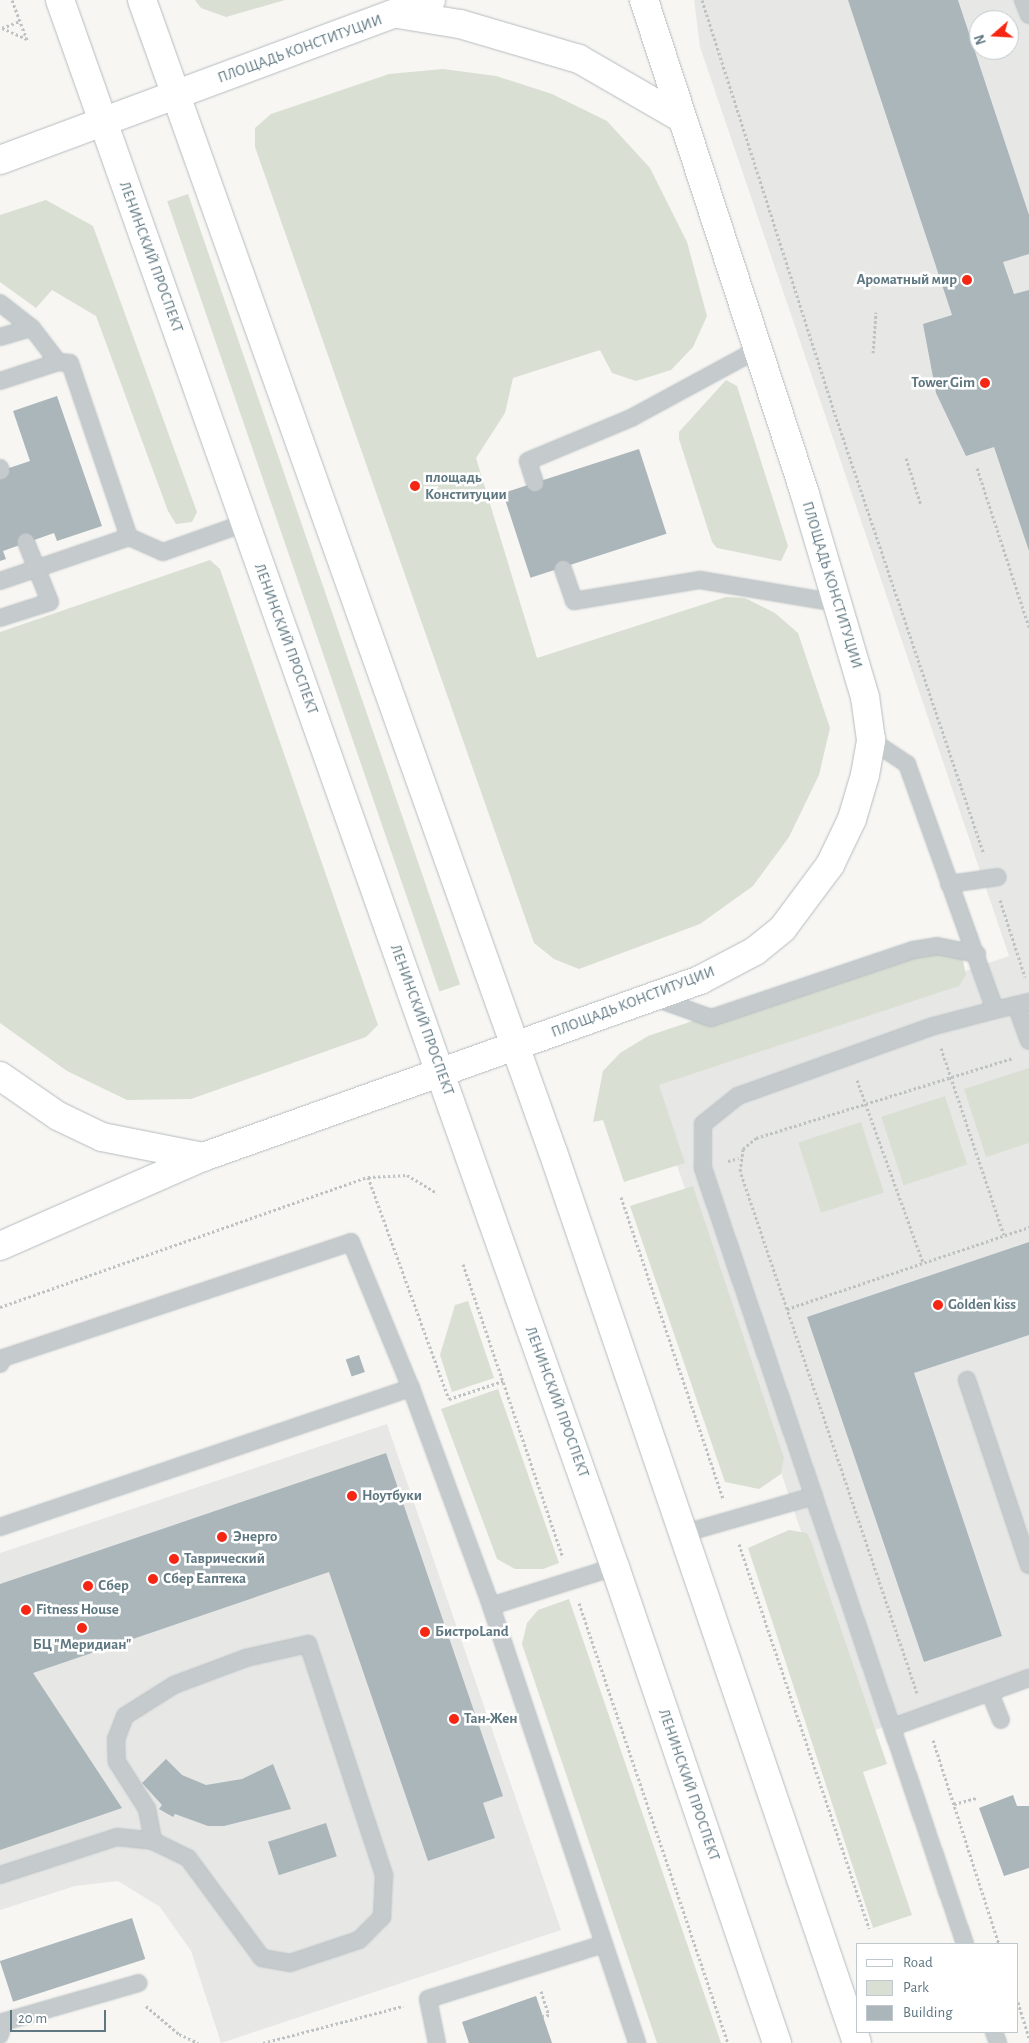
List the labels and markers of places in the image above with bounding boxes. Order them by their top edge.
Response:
place label: Ароматный мир [857,271,957,289]
marker: Ароматный мир [961,274,973,286]
place label: Tower Gim [911,374,975,392]
marker: Tower Gim [979,377,991,389]
place label: площадь Конституции [425,468,507,503]
marker: площадь Конституции [409,480,421,492]
place label: Golden kiss [948,1296,1016,1314]
marker: Golden kiss [932,1299,944,1311]
place label: Ноутбуки [362,1487,422,1505]
marker: Ноутбуки [346,1490,358,1502]
place label: Энерго [233,1528,277,1546]
marker: Энерго [215,1530,229,1544]
place label: Таврический [184,1550,265,1568]
marker: Таврический [168,1553,180,1565]
place label: Сбер Еаптека [163,1570,246,1588]
marker: Сбер Еаптека [147,1573,159,1585]
place label: Сбер [98,1577,129,1595]
marker: Сбер [82,1580,94,1592]
place label: Fitness House [36,1601,119,1619]
marker: Fitness House [20,1604,32,1616]
marker: БЦ "Меридиан" [76,1622,88,1634]
place label: БистроLand [435,1623,509,1641]
marker: БистроLand [419,1626,431,1638]
place label: БЦ "Меридиан" [33,1636,131,1654]
place label: Тан-Жен [464,1710,518,1728]
marker: Тан-Жен [448,1713,460,1725]

